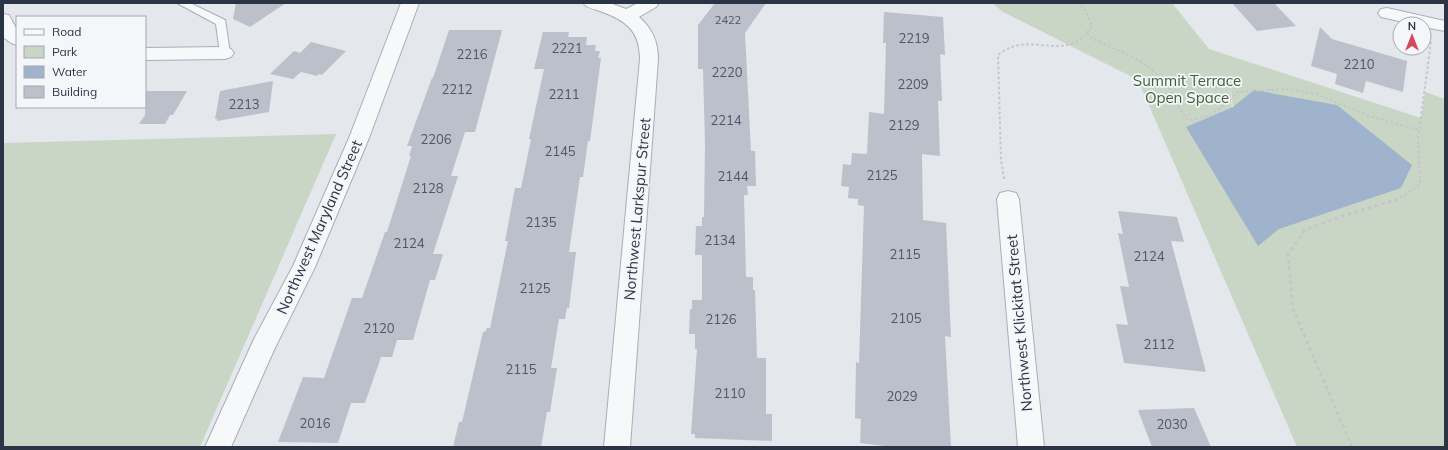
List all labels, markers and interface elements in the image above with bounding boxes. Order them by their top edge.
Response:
house number: 2422 [715,13,742,27]
legend [16,16,146,108]
north arrow [1392,16,1432,56]
text: N [1408,19,1416,33]
text: Road [52,24,81,39]
house number: 2219 [898,30,930,46]
house number: 2221 [551,40,583,56]
text: Park [52,44,78,59]
house number: 2216 [456,46,488,62]
house number: 2210 [1343,56,1375,72]
text: Water [52,64,88,79]
house number: 2220 [711,64,743,80]
park label: Summit Terrace Open Space [1133,71,1241,107]
house number: 2209 [897,76,929,92]
house number: 2212 [441,81,473,97]
text: Building [52,84,97,99]
house number: 2211 [548,86,580,102]
house number: 2213 [228,96,260,112]
house number: 2214 [710,112,742,128]
street label: Northwest Larkspur Street [620,117,654,301]
house number: 2129 [888,117,920,133]
house number: 2206 [420,131,452,147]
street label: Northwest Maryland Street [272,137,366,317]
house number: 2145 [544,143,576,159]
house number: 2125 [866,167,898,183]
house number: 2144 [717,168,749,184]
house number: 2128 [412,180,444,196]
house number: 2135 [525,214,557,230]
house number: 2134 [704,232,736,248]
street label: Northwest Klickitat Street [1002,234,1036,412]
house number: 2124 [393,235,425,251]
house number: 2115 [889,246,921,262]
house number: 2124 [1133,248,1165,264]
house number: 2125 [519,280,551,296]
house number: 2105 [890,310,922,326]
house number: 2126 [705,311,737,327]
house number: 2120 [363,320,395,336]
house number: 2112 [1143,336,1175,352]
house number: 2115 [505,361,537,377]
house number: 2110 [714,385,746,401]
house number: 2029 [886,388,918,404]
house number: 2016 [299,415,331,431]
house number: 2030 [1156,416,1188,432]

